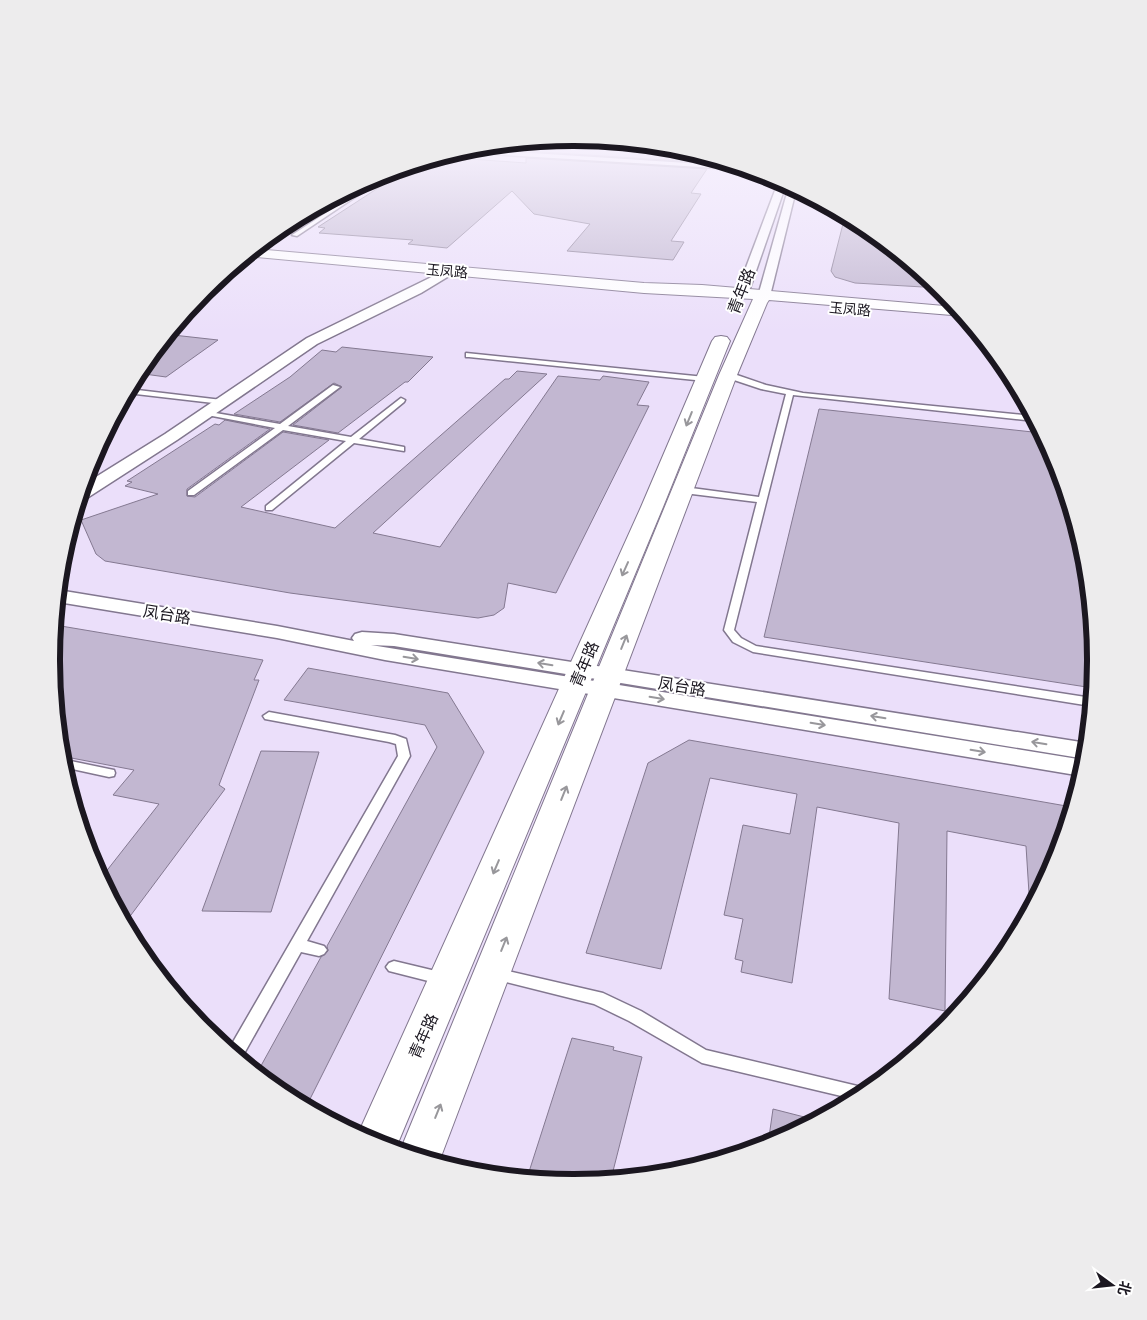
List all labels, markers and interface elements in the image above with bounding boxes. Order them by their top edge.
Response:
street label: 玉凤路 [425,261,469,282]
street label: 青年路 [724,265,759,317]
street label: 玉凤路 [828,299,872,320]
one-way arrow [683,411,693,426]
one-way arrow [620,561,630,576]
street label: 凤台路 [142,601,192,628]
one-way arrow [620,635,629,650]
street label: 青年路 [566,638,603,690]
one-way arrow [402,653,418,663]
one-way arrow [537,659,553,669]
street label: 凤台路 [657,673,707,700]
one-way arrow [649,694,665,704]
one-way arrow [555,710,565,725]
one-way arrow [871,712,887,722]
one-way arrow [809,720,825,730]
one-way arrow [1031,738,1047,748]
one-way arrow [970,746,986,756]
one-way arrow [560,786,569,801]
one-way arrow [490,859,500,874]
one-way arrow [500,937,509,952]
street label: 青年路 [405,1010,442,1062]
one-way arrow [433,1104,443,1119]
north arrow [1087,1260,1137,1310]
text: 北 [1114,1279,1134,1297]

